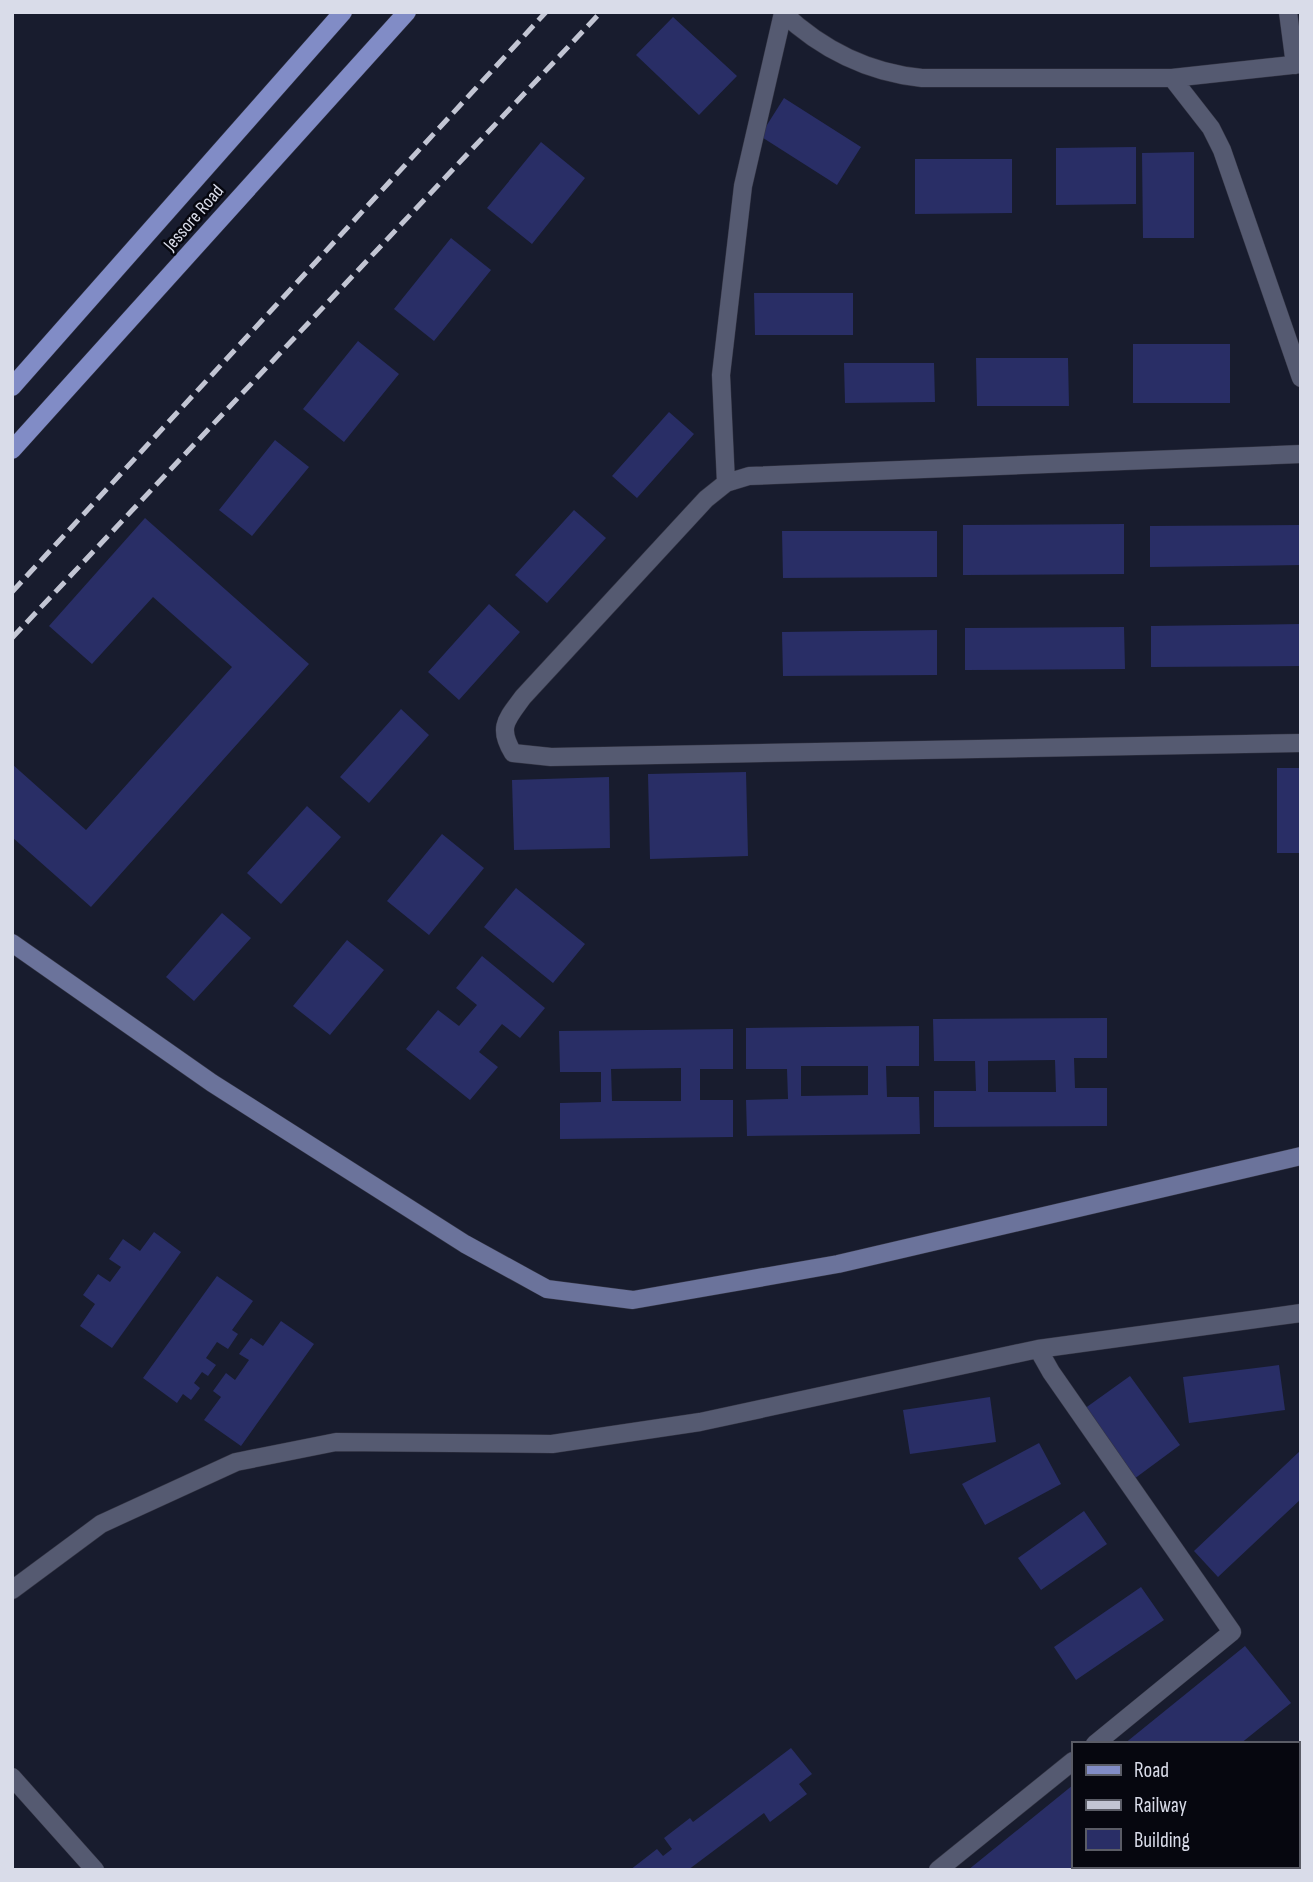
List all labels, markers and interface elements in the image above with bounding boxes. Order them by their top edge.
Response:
street label: Jessore Road [158,180,229,257]
legend [1072,1742,1299,1868]
text: Road [1134,1758,1169,1783]
text: Railway [1134,1793,1187,1818]
text: Building [1134,1828,1190,1853]

